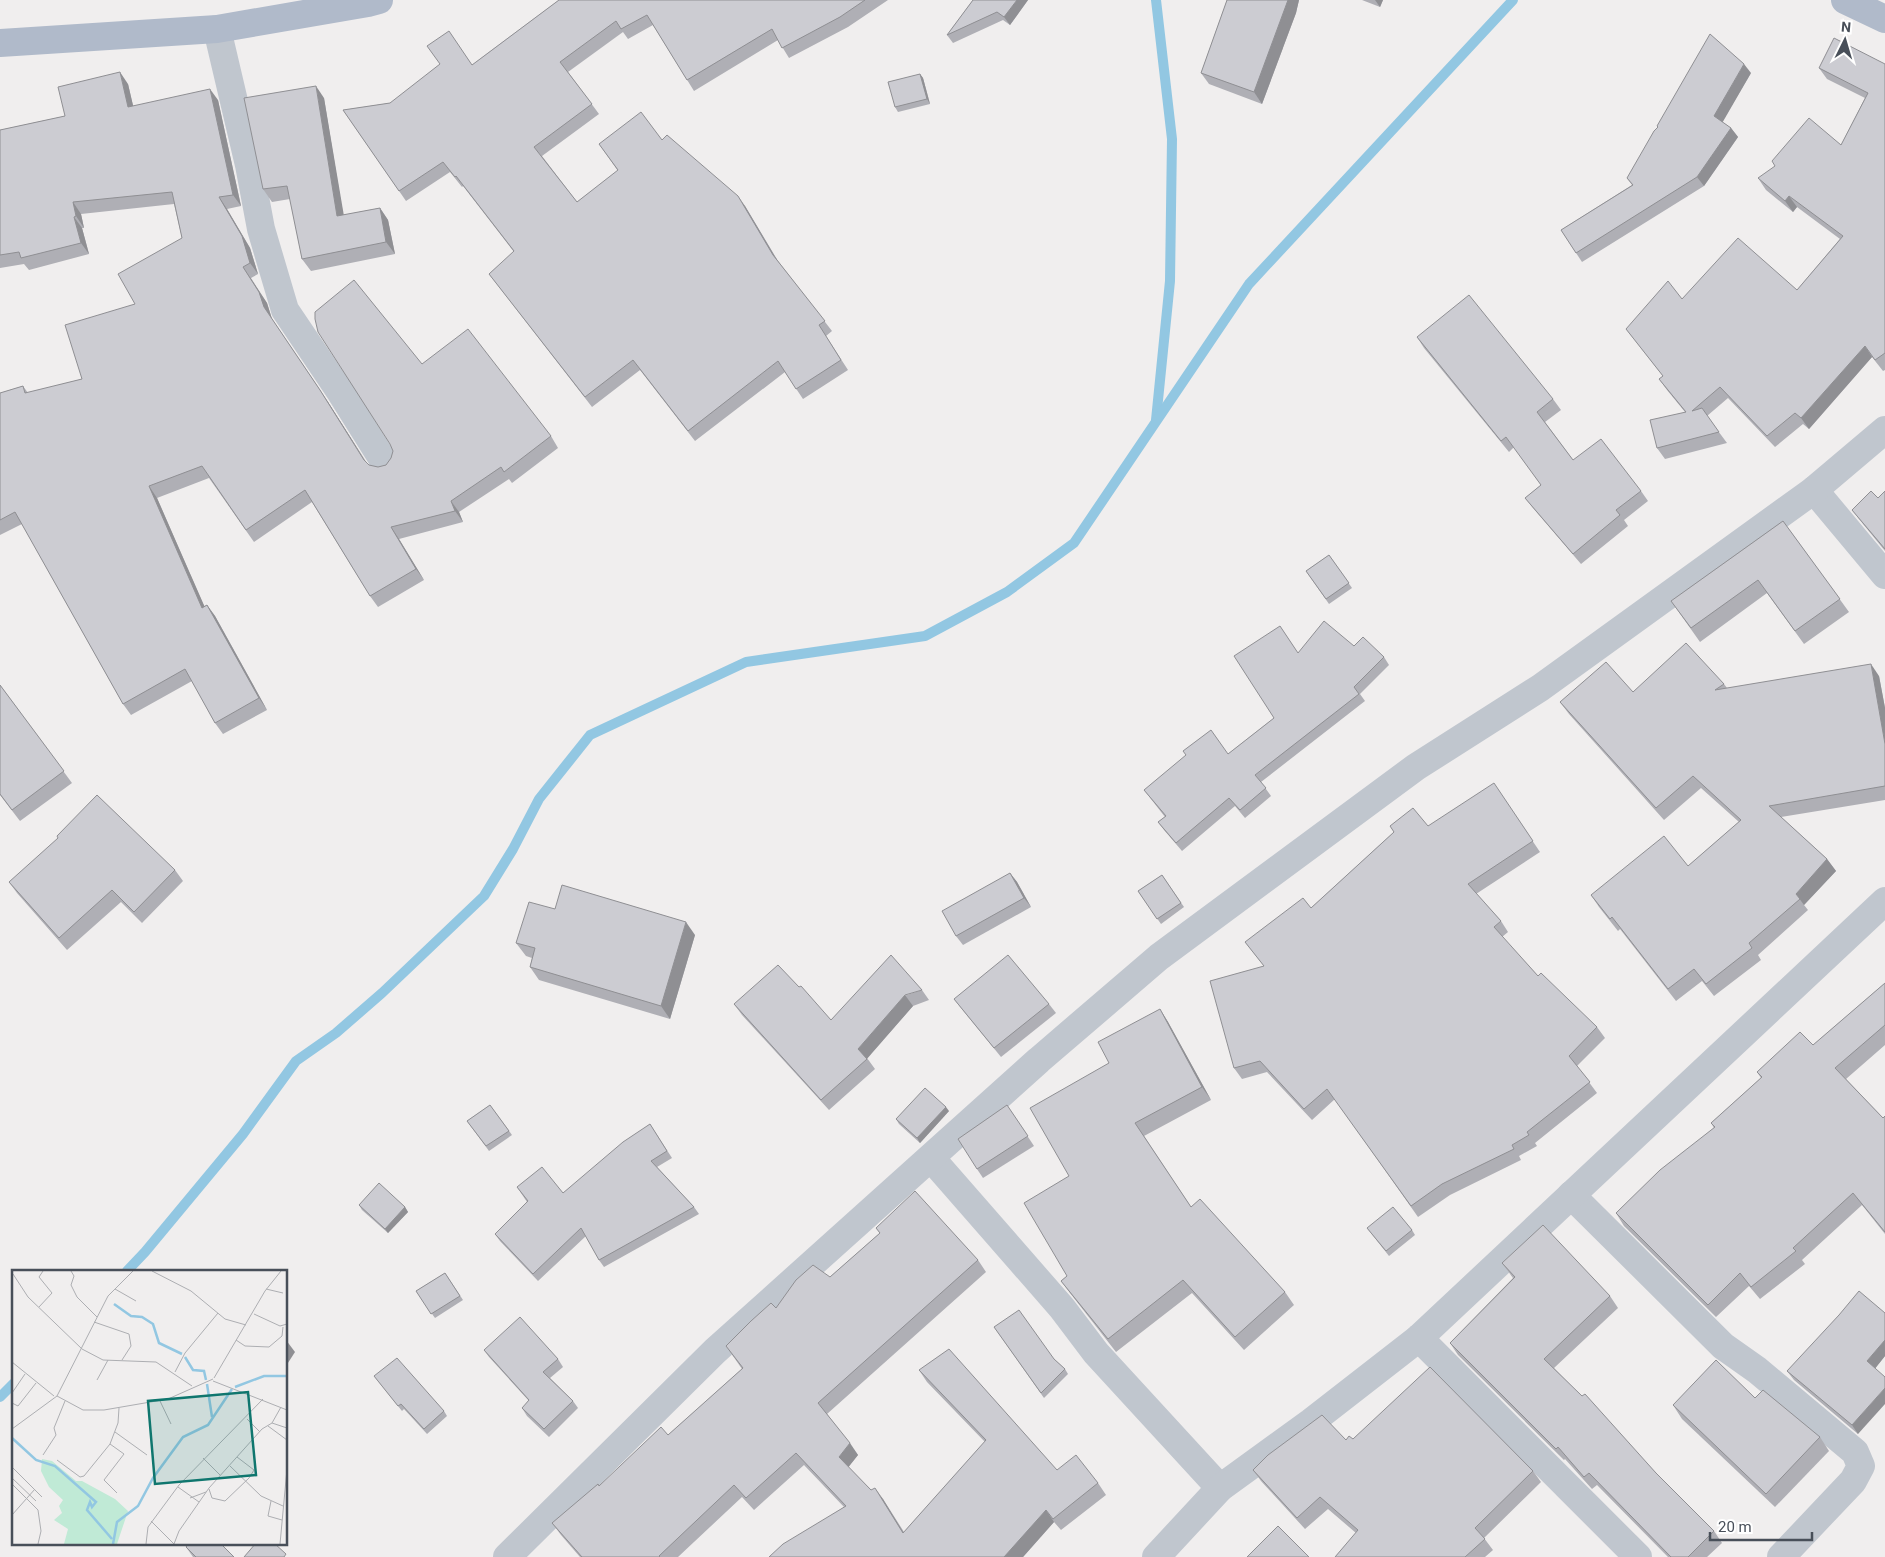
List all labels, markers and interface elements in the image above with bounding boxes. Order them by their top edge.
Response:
north arrow [1820,15,1870,65]
text: N [1841,19,1852,35]
inset map [12,1270,288,1544]
scale bar [1710,1510,1812,1542]
text: 20 m [1718,1518,1752,1536]

